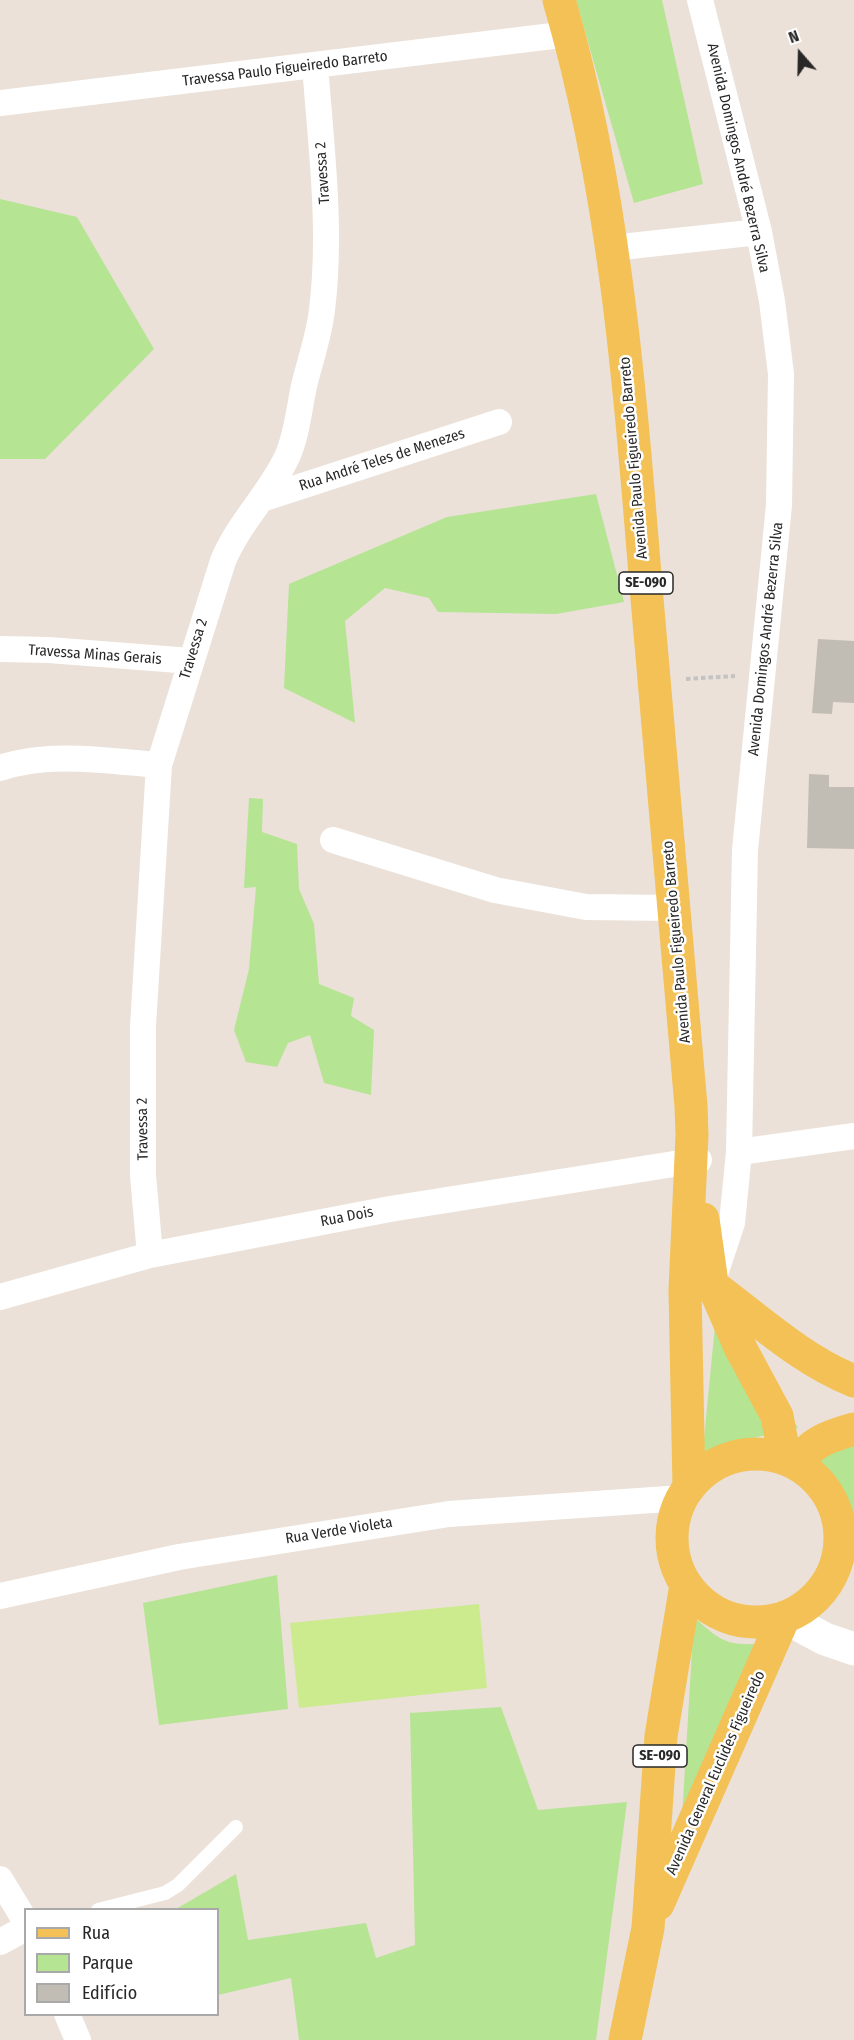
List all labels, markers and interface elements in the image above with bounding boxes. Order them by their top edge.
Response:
north arrow [770,24,830,84]
text: N [786,26,801,47]
street label: Avenida Domingos André Bezerra Silva [703,41,773,275]
street label: Travessa Paulo Figueiredo Barreto [181,47,389,91]
street label: Travessa 2 [312,141,334,205]
street label: Avenida Paulo Figueiredo Barreto [616,356,652,560]
street label: Rua André Teles de Menezes [297,425,467,495]
street label: Avenida Domingos André Bezerra Silva [745,521,787,757]
road number: SE-090 [619,572,673,594]
street label: Travessa 2 [176,617,212,681]
street label: Travessa Minas Gerais [28,641,162,669]
street label: Avenida Paulo Figueiredo Barreto [659,840,695,1044]
street label: Travessa 2 [133,1098,153,1160]
street label: Rua Dois [319,1203,375,1231]
street label: Rua Verde Violeta [284,1514,394,1548]
street label: Avenida General Euclides Figueiredo [663,1668,769,1878]
road number: SE-090 [633,1745,687,1767]
legend [24,1908,219,2016]
text: Rua [82,1922,110,1944]
text: Parque [82,1952,133,1974]
text: Edifício [82,1982,137,2004]

